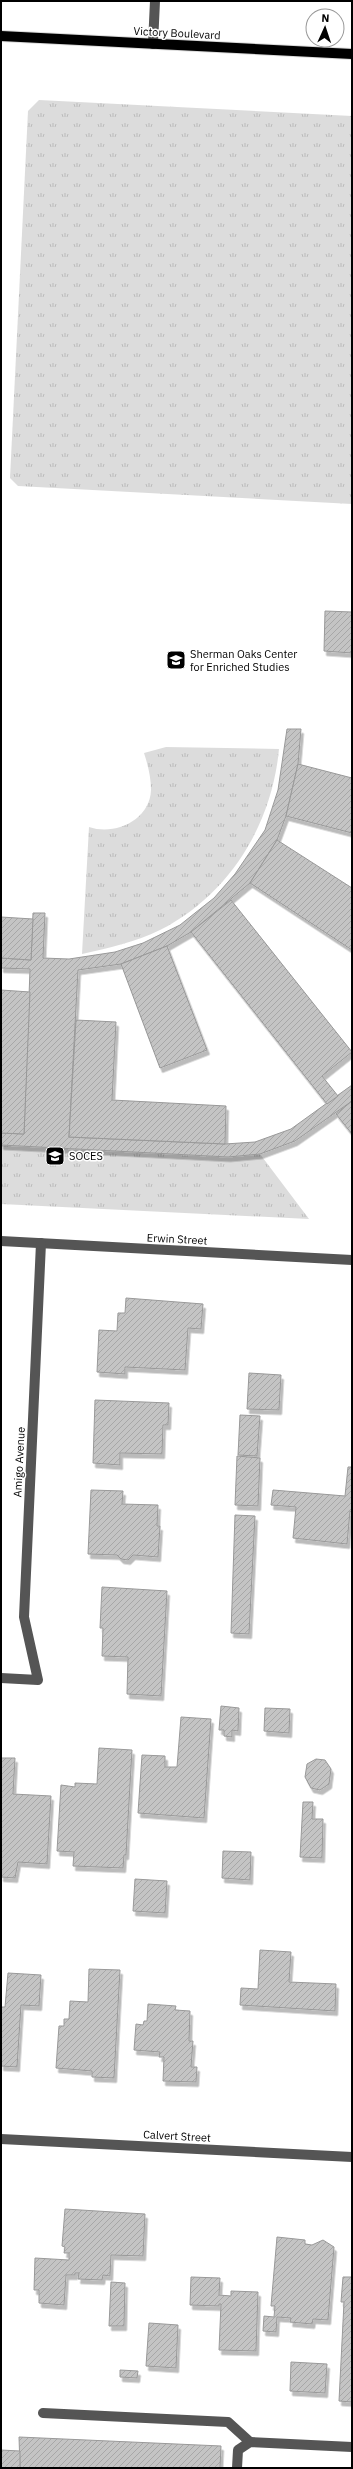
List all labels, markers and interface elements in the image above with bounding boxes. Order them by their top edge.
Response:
north arrow [305,8,345,48]
text: N [321,11,330,25]
street label: Victory Boulevard [133,24,221,42]
place label: Sherman Oaks Center for Enriched Studies [190,647,297,674]
school or university icon: Sherman Oaks Center for Enriched Studies [165,649,187,671]
school or university icon: SOCES [44,1145,66,1167]
place label: SOCES [69,1149,103,1163]
street label: Erwin Street [146,1230,208,1248]
street label: Amigo Avenue [10,1426,28,1498]
street label: Calvert Street [143,2127,211,2145]

